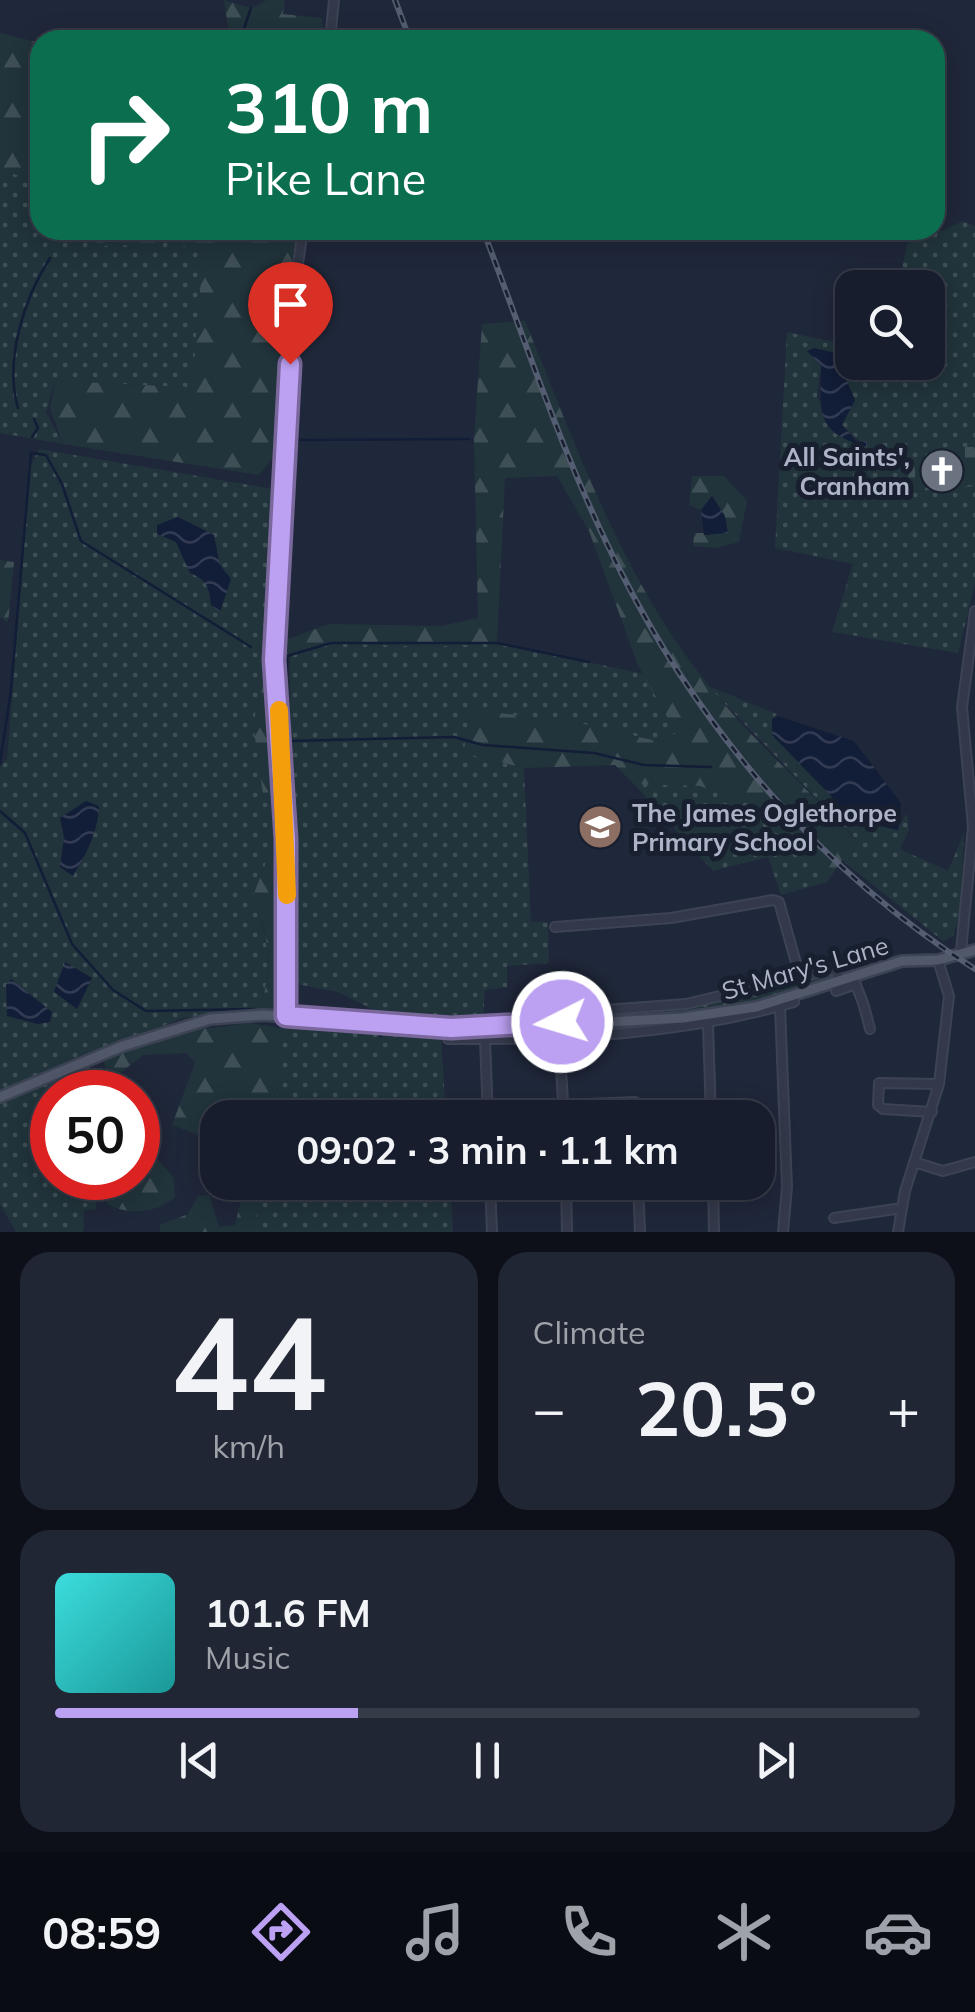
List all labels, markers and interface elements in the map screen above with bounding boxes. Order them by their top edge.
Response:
text: 310 m [225,63,433,151]
icon: right [60,70,190,200]
text: Pike Lane [225,150,426,206]
pin [248,262,333,365]
map controls [835,270,945,380]
button: search [835,270,945,380]
icon: arrive [263,277,318,332]
place label: All Saints', Cranham [784,441,910,501]
church icon: All Saints', Cranham [919,448,965,494]
place label: The James Oglethorpe Primary School [632,797,897,857]
school or university icon: The James Oglethorpe Primary School [577,804,623,850]
street label: St Mary's Lane [718,929,892,1006]
position arrow [510,970,614,1074]
speed limit sign: 50 [30,1070,160,1200]
text: 09:02 · 3 min · 1.1 km [296,1126,679,1174]
text: 44 [171,1279,327,1443]
text: Climate [533,1312,645,1352]
text: 20.5° [635,1361,817,1455]
text: − [533,1374,566,1443]
text: + [887,1374,920,1443]
text: km/h [213,1426,285,1466]
text: 101.6 FM [205,1589,371,1637]
text: Music [205,1637,290,1677]
icon: previous [172,1733,227,1788]
icon: pause [460,1733,515,1788]
icon: next [748,1733,803,1788]
icon: directions [246,1897,316,1967]
icon: music [400,1897,470,1967]
icon: phone [554,1897,624,1967]
icon: climate [709,1897,779,1967]
icon: car [863,1897,933,1967]
text: 08:59 [42,1904,161,1960]

